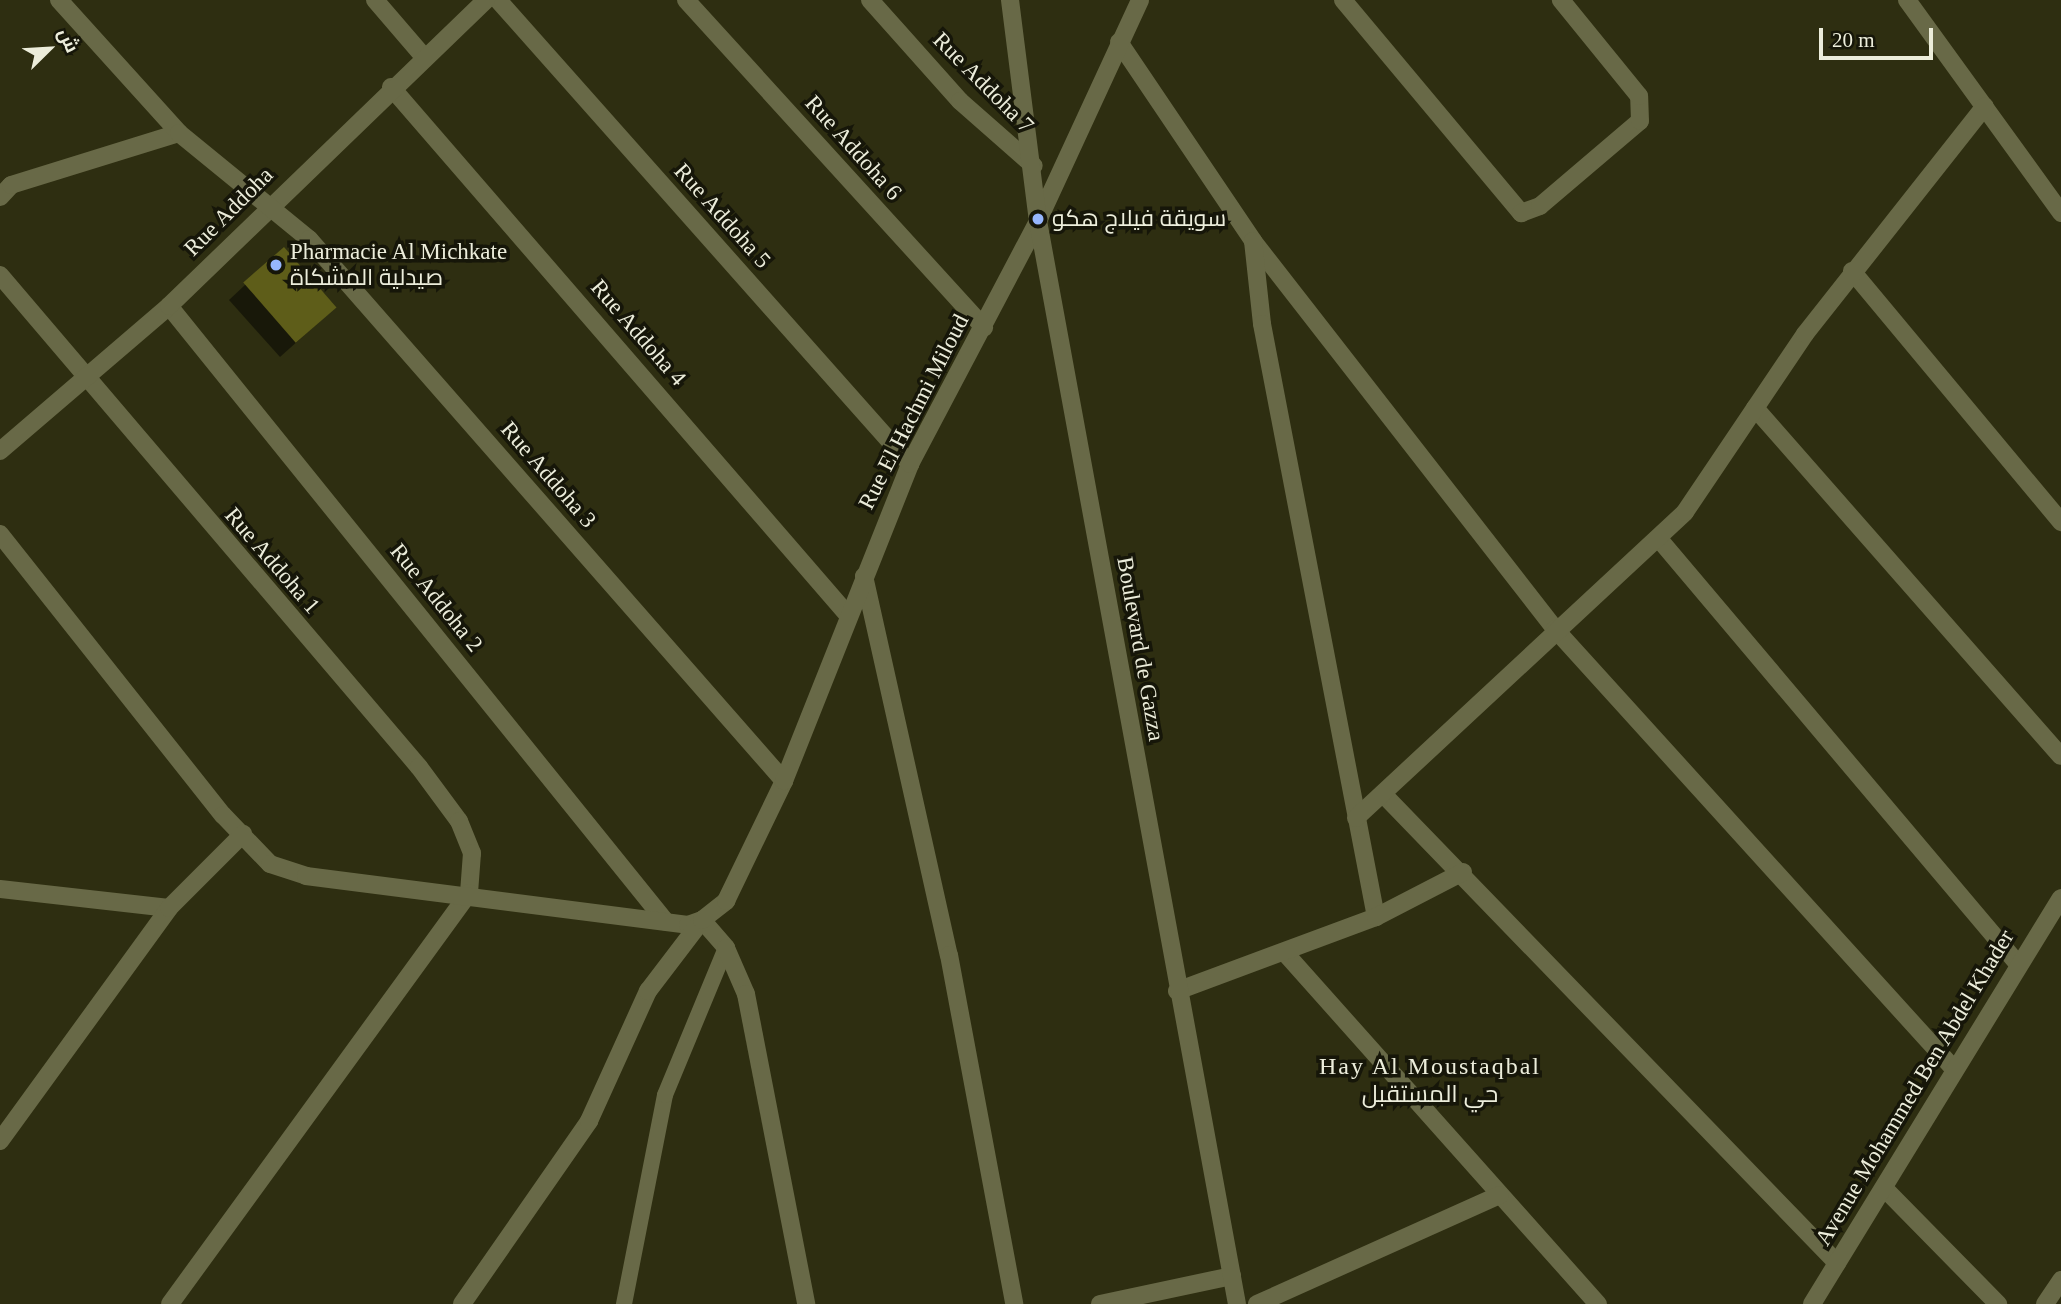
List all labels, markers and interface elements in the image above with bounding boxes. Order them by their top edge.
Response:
north arrow [14,14,84,84]
scale bar [1823,14,1937,58]
text: ش [54,25,83,56]
street label: Rue Addoha 7 [926,26,1040,140]
text: 20 m [1832,28,1875,52]
street label: Rue Addoha 6 [798,89,908,207]
street label: Rue Addoha 5 [667,157,777,275]
street label: Rue Addoha [178,161,280,263]
place label: سويقة فيلاج هكو [1052,205,1226,233]
marker: سويقة فيلاج هكو [1030,211,1046,227]
place label: Pharmacie Al Michkate صيدلية المشكاة [290,238,508,292]
marker: Pharmacie Al Michkate صيدلية المشكاة [268,257,284,273]
street label: Rue Addoha 4 [584,274,692,392]
street label: Rue El Hachmi Miloud [853,310,975,514]
street label: Rue Addoha 3 [494,416,602,534]
street label: Rue Addoha 1 [218,502,326,620]
street label: Rue Addoha 2 [383,538,489,658]
street label: Boulevard de Gazza [1110,555,1170,743]
street label: Avenue Mohammed Ben Abdel Khader [1809,924,2021,1252]
district label: Hay Al Moustaqbal حي المستقبل [1320,1053,1540,1109]

